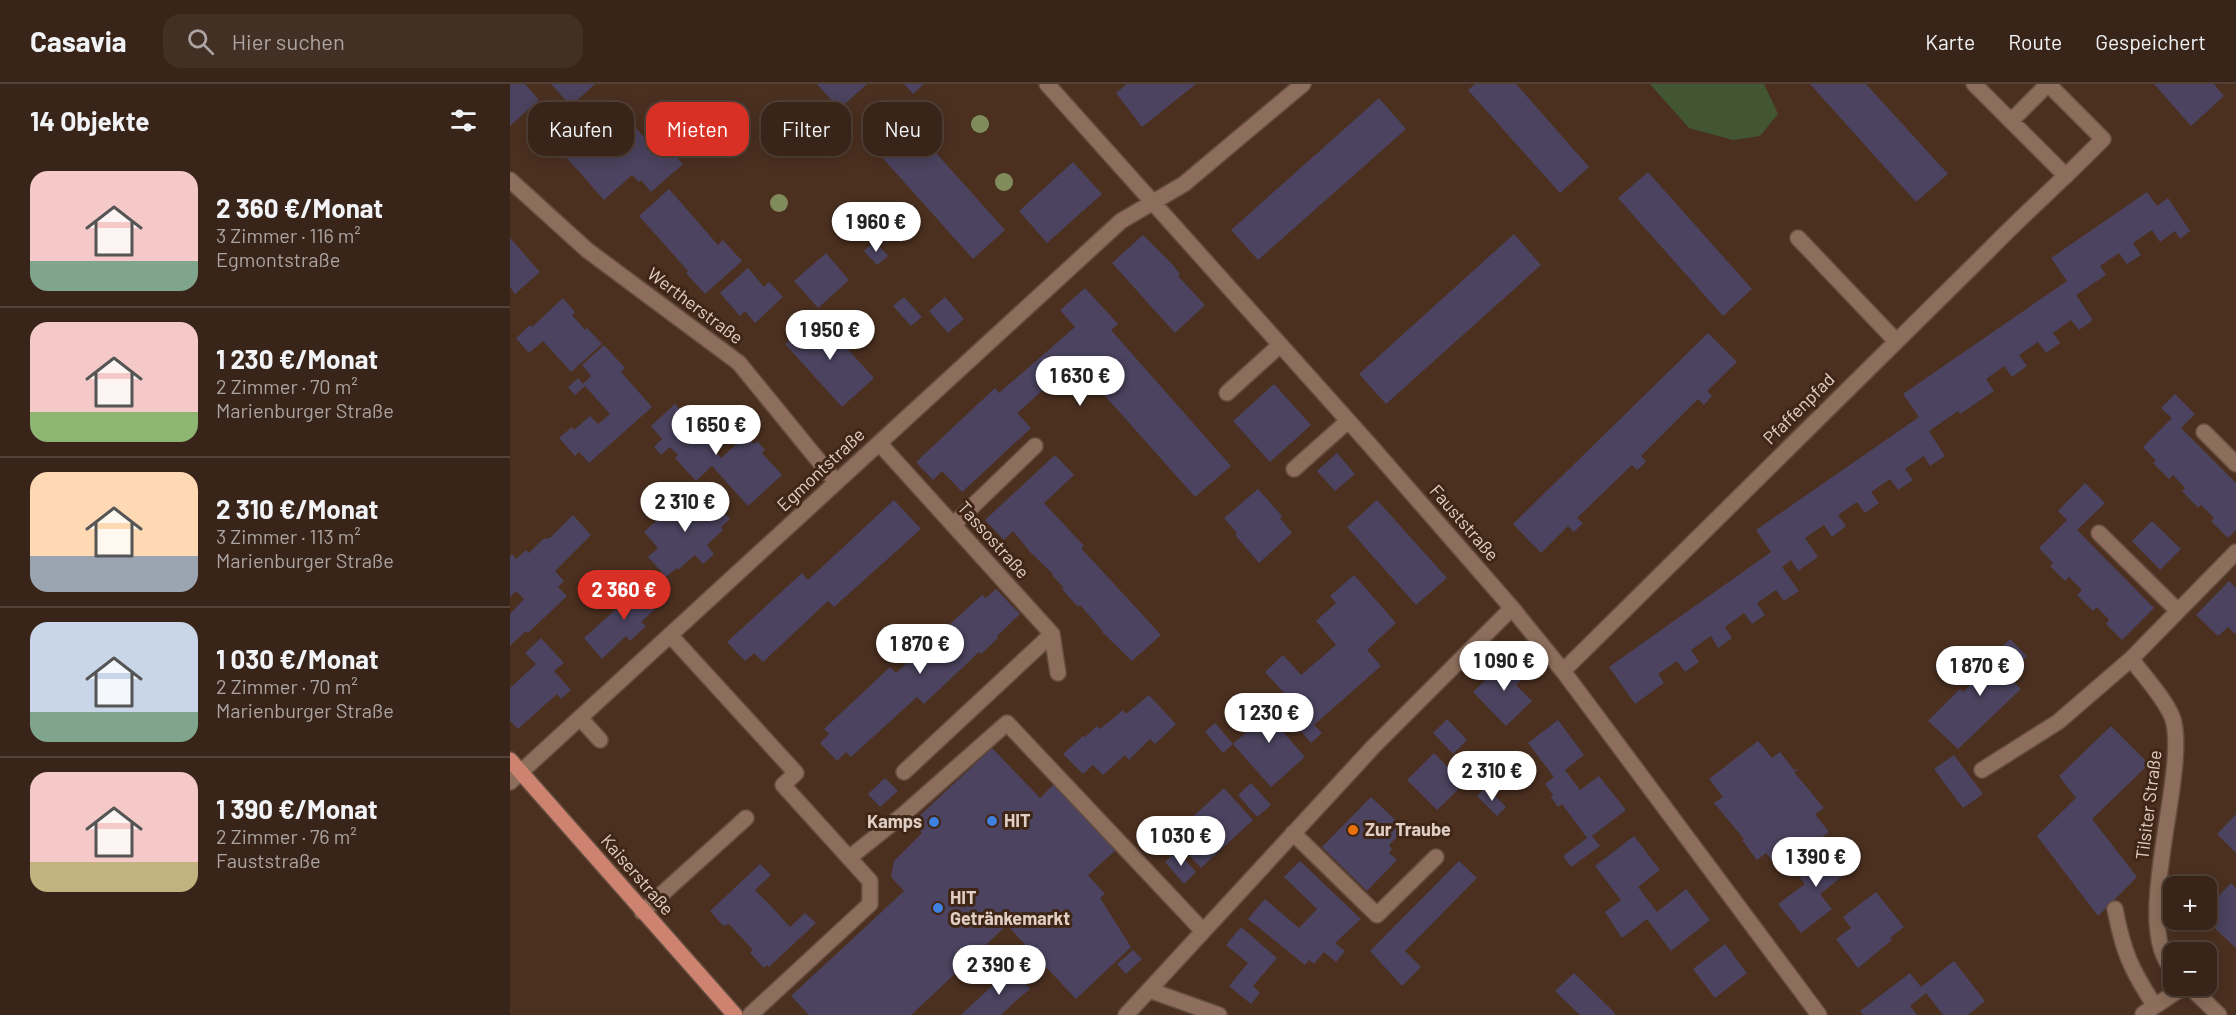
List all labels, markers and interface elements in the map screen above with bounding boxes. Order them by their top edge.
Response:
search box [163,14,583,68]
text: Casavia [30,24,127,58]
icon: search [184,25,217,58]
text: Hier suchen [232,28,345,54]
text: Karte [1925,29,1975,54]
text: Route [2008,29,2062,54]
text: Gespeichert [2095,29,2206,54]
chip: Kaufen [528,102,634,156]
chip: Mieten [646,102,749,156]
chip: Filter [761,102,851,156]
chip: Neu [863,102,942,156]
icon: filters [447,104,480,137]
text: 14 Objekte [30,105,150,136]
text: 2 360 €/Monat [216,192,383,223]
icon: home [78,195,150,267]
pin: 1 960 € [821,202,931,253]
text: 1 960 € [846,209,906,233]
text: 3 Zimmer · 116 m² [216,223,361,247]
text: Egmontstraße [216,247,340,271]
street label: Wertherstraße [643,262,748,348]
pin: 1 950 € [775,310,885,361]
text: 1 950 € [800,317,860,341]
text: 1 230 €/Monat [216,343,378,374]
icon: home [78,346,150,418]
pin: 1 630 € [1025,356,1135,407]
text: 1 630 € [1050,363,1110,387]
street label: Pfaffenpfad [1758,368,1839,449]
text: 2 Zimmer · 70 m² [216,374,358,398]
text: Marienburger Straße [216,398,394,422]
pin: 1 650 € [661,405,771,456]
text: 1 650 € [686,412,746,436]
street label: Egmontstraße [772,423,869,515]
street label: Fauststraße [1426,480,1504,565]
pin: 2 310 € [630,482,740,533]
text: 2 310 € [654,489,716,513]
text: 2 310 €/Monat [216,493,378,524]
icon: home [78,496,150,568]
street label: Tassostraße [953,496,1034,583]
text: 3 Zimmer · 113 m² [216,524,361,548]
text: Marienburger Straße [216,548,394,572]
pin: 2 360 € [569,570,679,621]
text: 2 360 € [592,577,656,601]
pin: 1 870 € [865,624,975,675]
text: 1 870 € [890,631,950,655]
pin: 1 090 € [1449,641,1559,692]
text: 1 030 €/Monat [216,643,379,674]
icon: home [78,646,150,718]
pin: 1 870 € [1925,646,2035,697]
text: 1 090 € [1473,648,1535,672]
text: 1 870 € [1950,653,2010,677]
text: 2 Zimmer · 70 m² [216,674,358,698]
pin: 1 230 € [1214,693,1324,744]
text: Marienburger Straße [216,698,394,722]
text: 1 230 € [1239,700,1299,724]
street label: Tilsiter Straße [2130,749,2166,861]
pin: 2 310 € [1437,751,1547,802]
text: 2 310 € [1461,758,1523,782]
text: 1 390 €/Monat [216,793,378,824]
icon: home [78,796,150,868]
place label: HIT [1004,809,1031,831]
place label: Kamps [867,810,922,832]
marker: HIT [985,814,999,828]
marker: Kamps [927,815,941,829]
pin: 1 030 € [1126,816,1236,867]
place label: Zur Traube [1365,818,1451,840]
text: 1 030 € [1150,823,1212,847]
marker: Zur Traube [1346,823,1360,837]
text: 2 Zimmer · 76 m² [216,824,357,848]
street label: Kaiserstraße [597,829,679,919]
pin: 1 390 € [1761,837,1871,888]
text: 1 390 € [1786,844,1846,868]
text: Fauststraße [216,848,321,872]
map controls [2163,876,2217,996]
button: + [2163,876,2217,930]
place label: HIT Getränkemarkt [950,886,1070,929]
marker: HIT Getränkemarkt [931,901,945,915]
button: − [2163,942,2217,996]
pin: 2 390 € [944,945,1054,996]
text: 2 390 € [967,952,1031,976]

